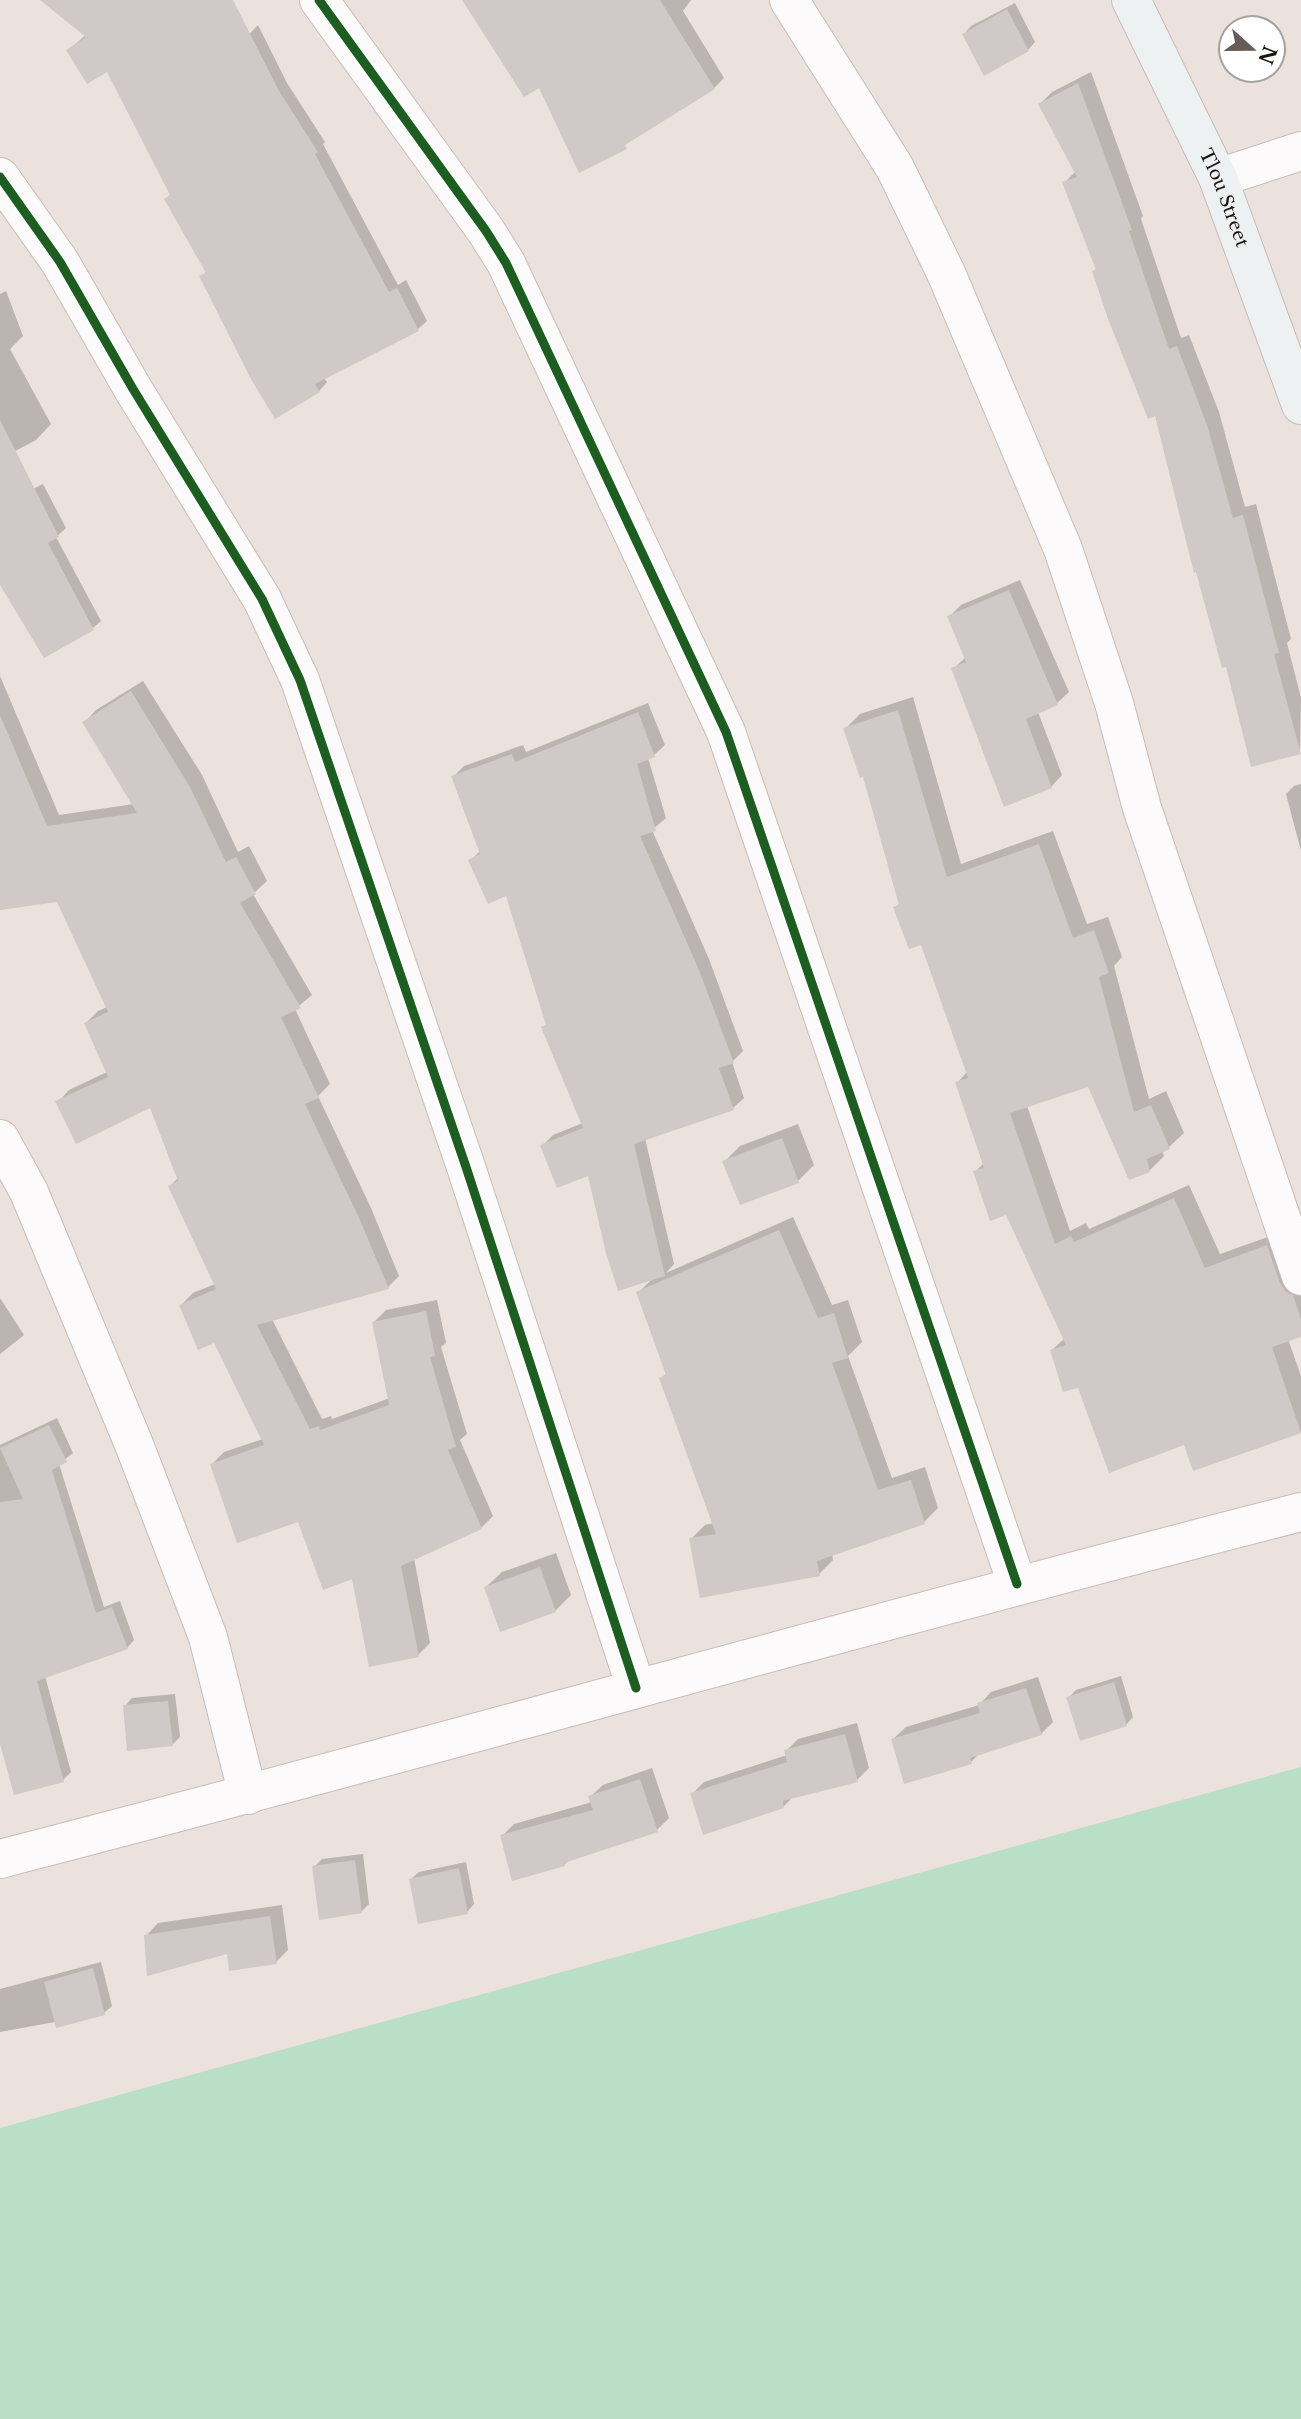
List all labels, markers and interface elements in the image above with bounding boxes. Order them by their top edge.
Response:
north arrow [1217,14,1287,84]
text: N [1253,42,1281,67]
street label: Tlou Street [1195,145,1253,250]

